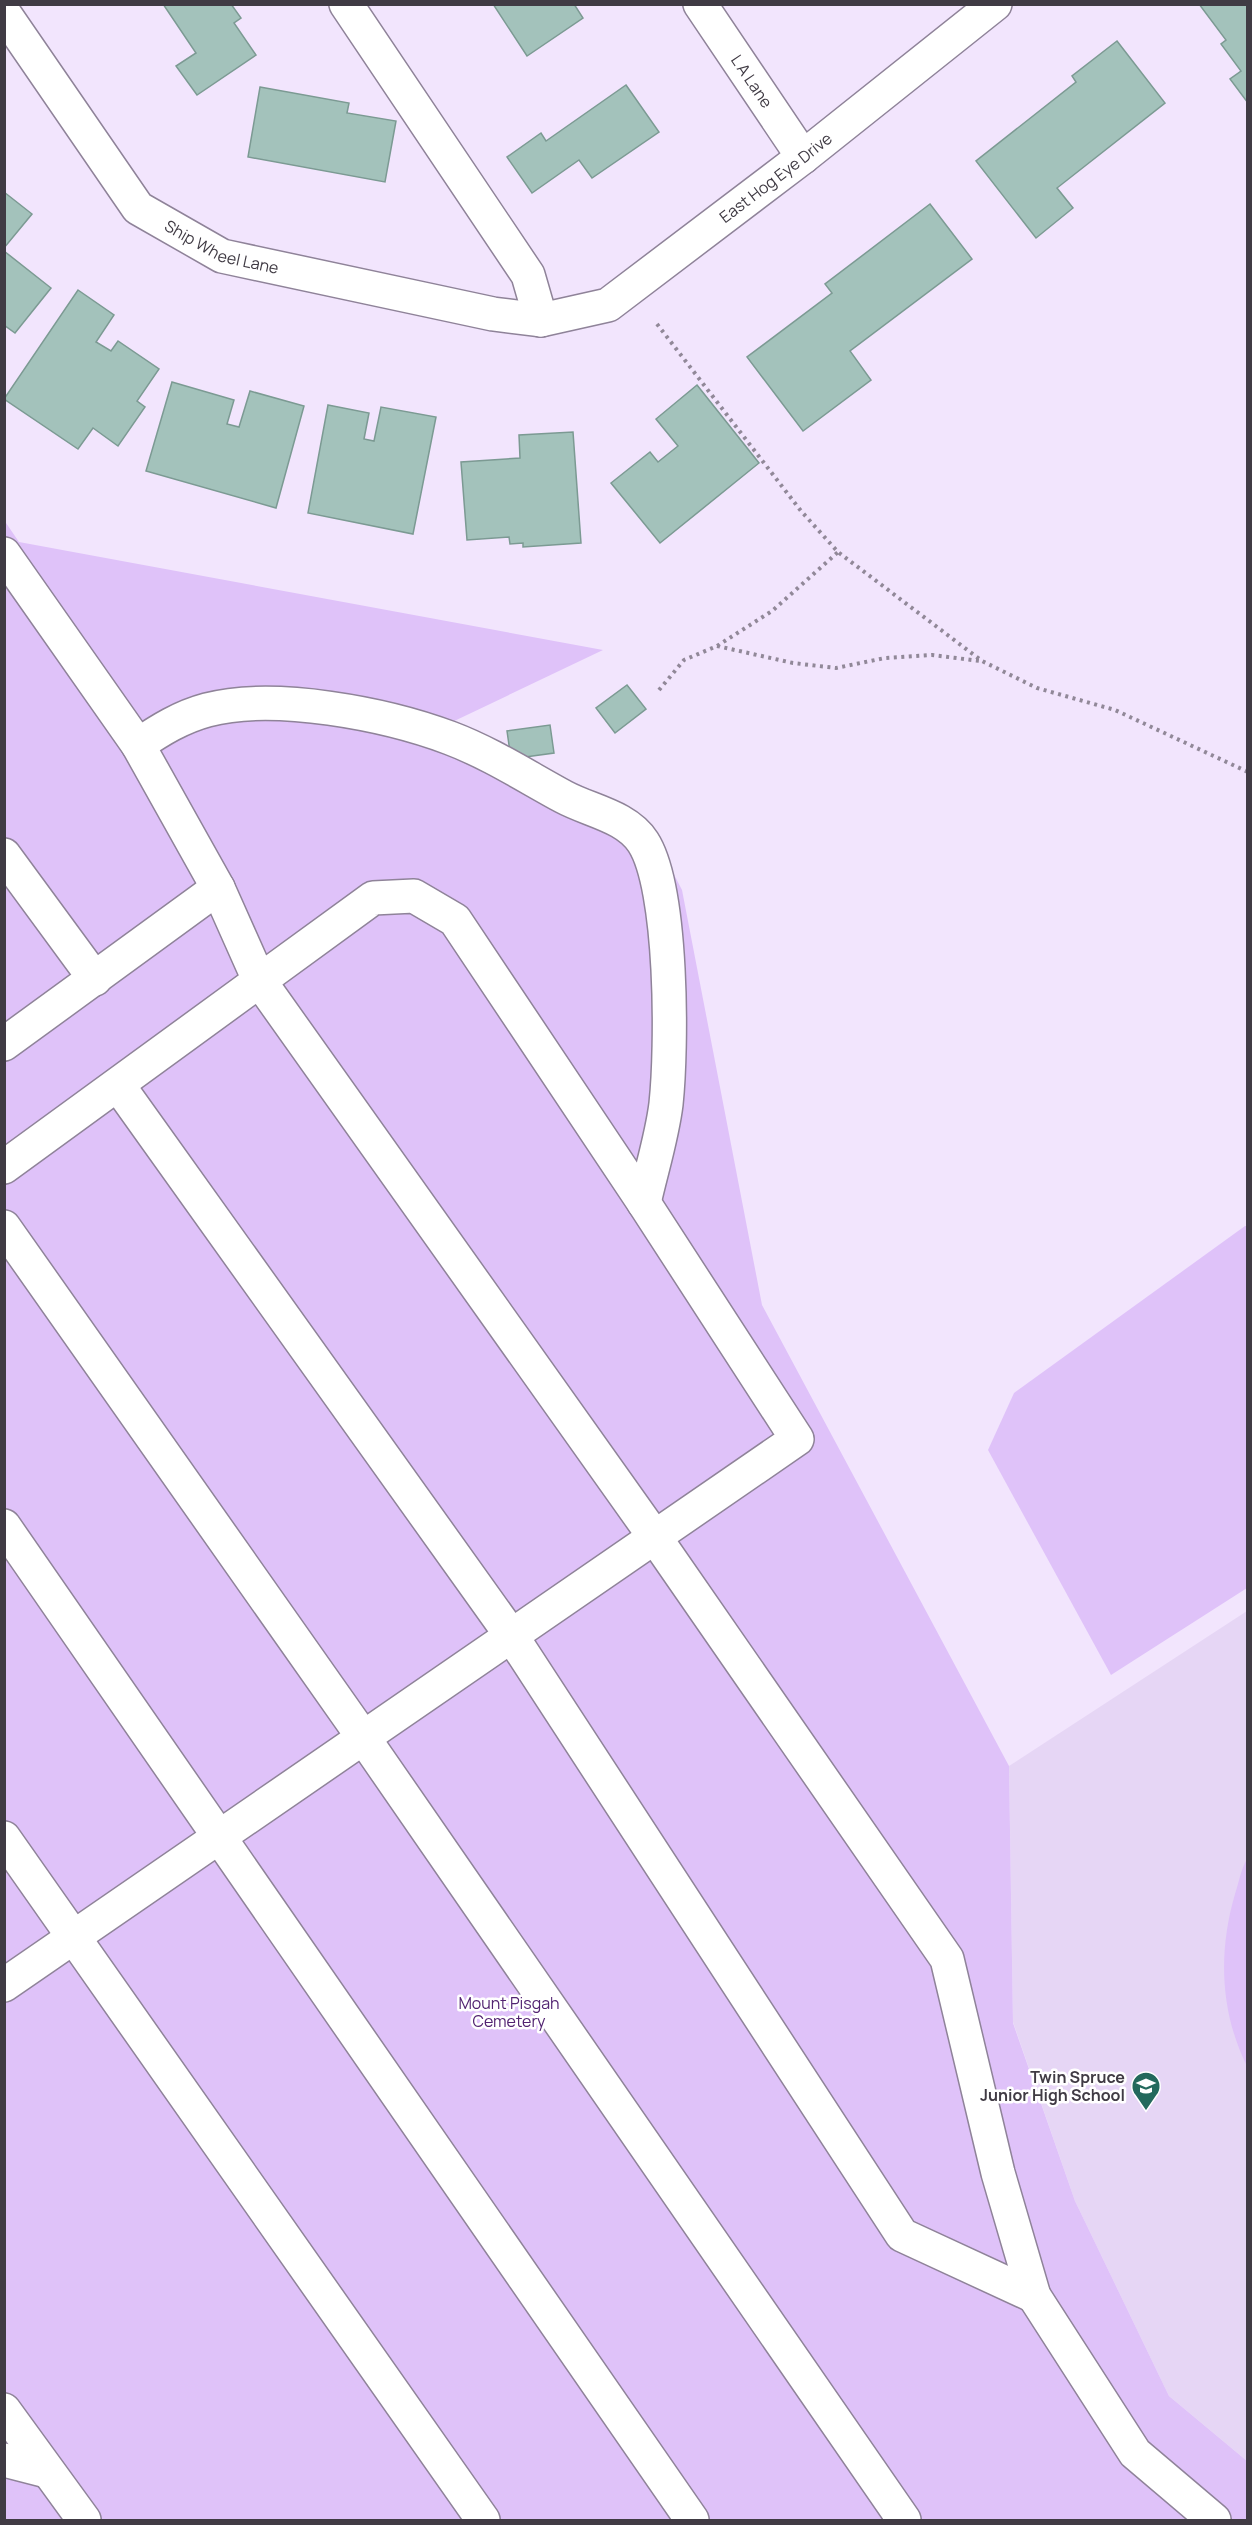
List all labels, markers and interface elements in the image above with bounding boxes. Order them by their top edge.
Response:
street label: L A Lane [726,50,778,112]
street label: East Hog Eye Drive [715,127,836,228]
street label: Ship Wheel Lane [161,215,281,279]
park label: Mount Pisgah Cemetery [458,1992,560,2032]
place label: Twin Spruce Junior High School [980,2066,1125,2106]
school or university icon: Twin Spruce Junior High School [1130,2070,1162,2112]

